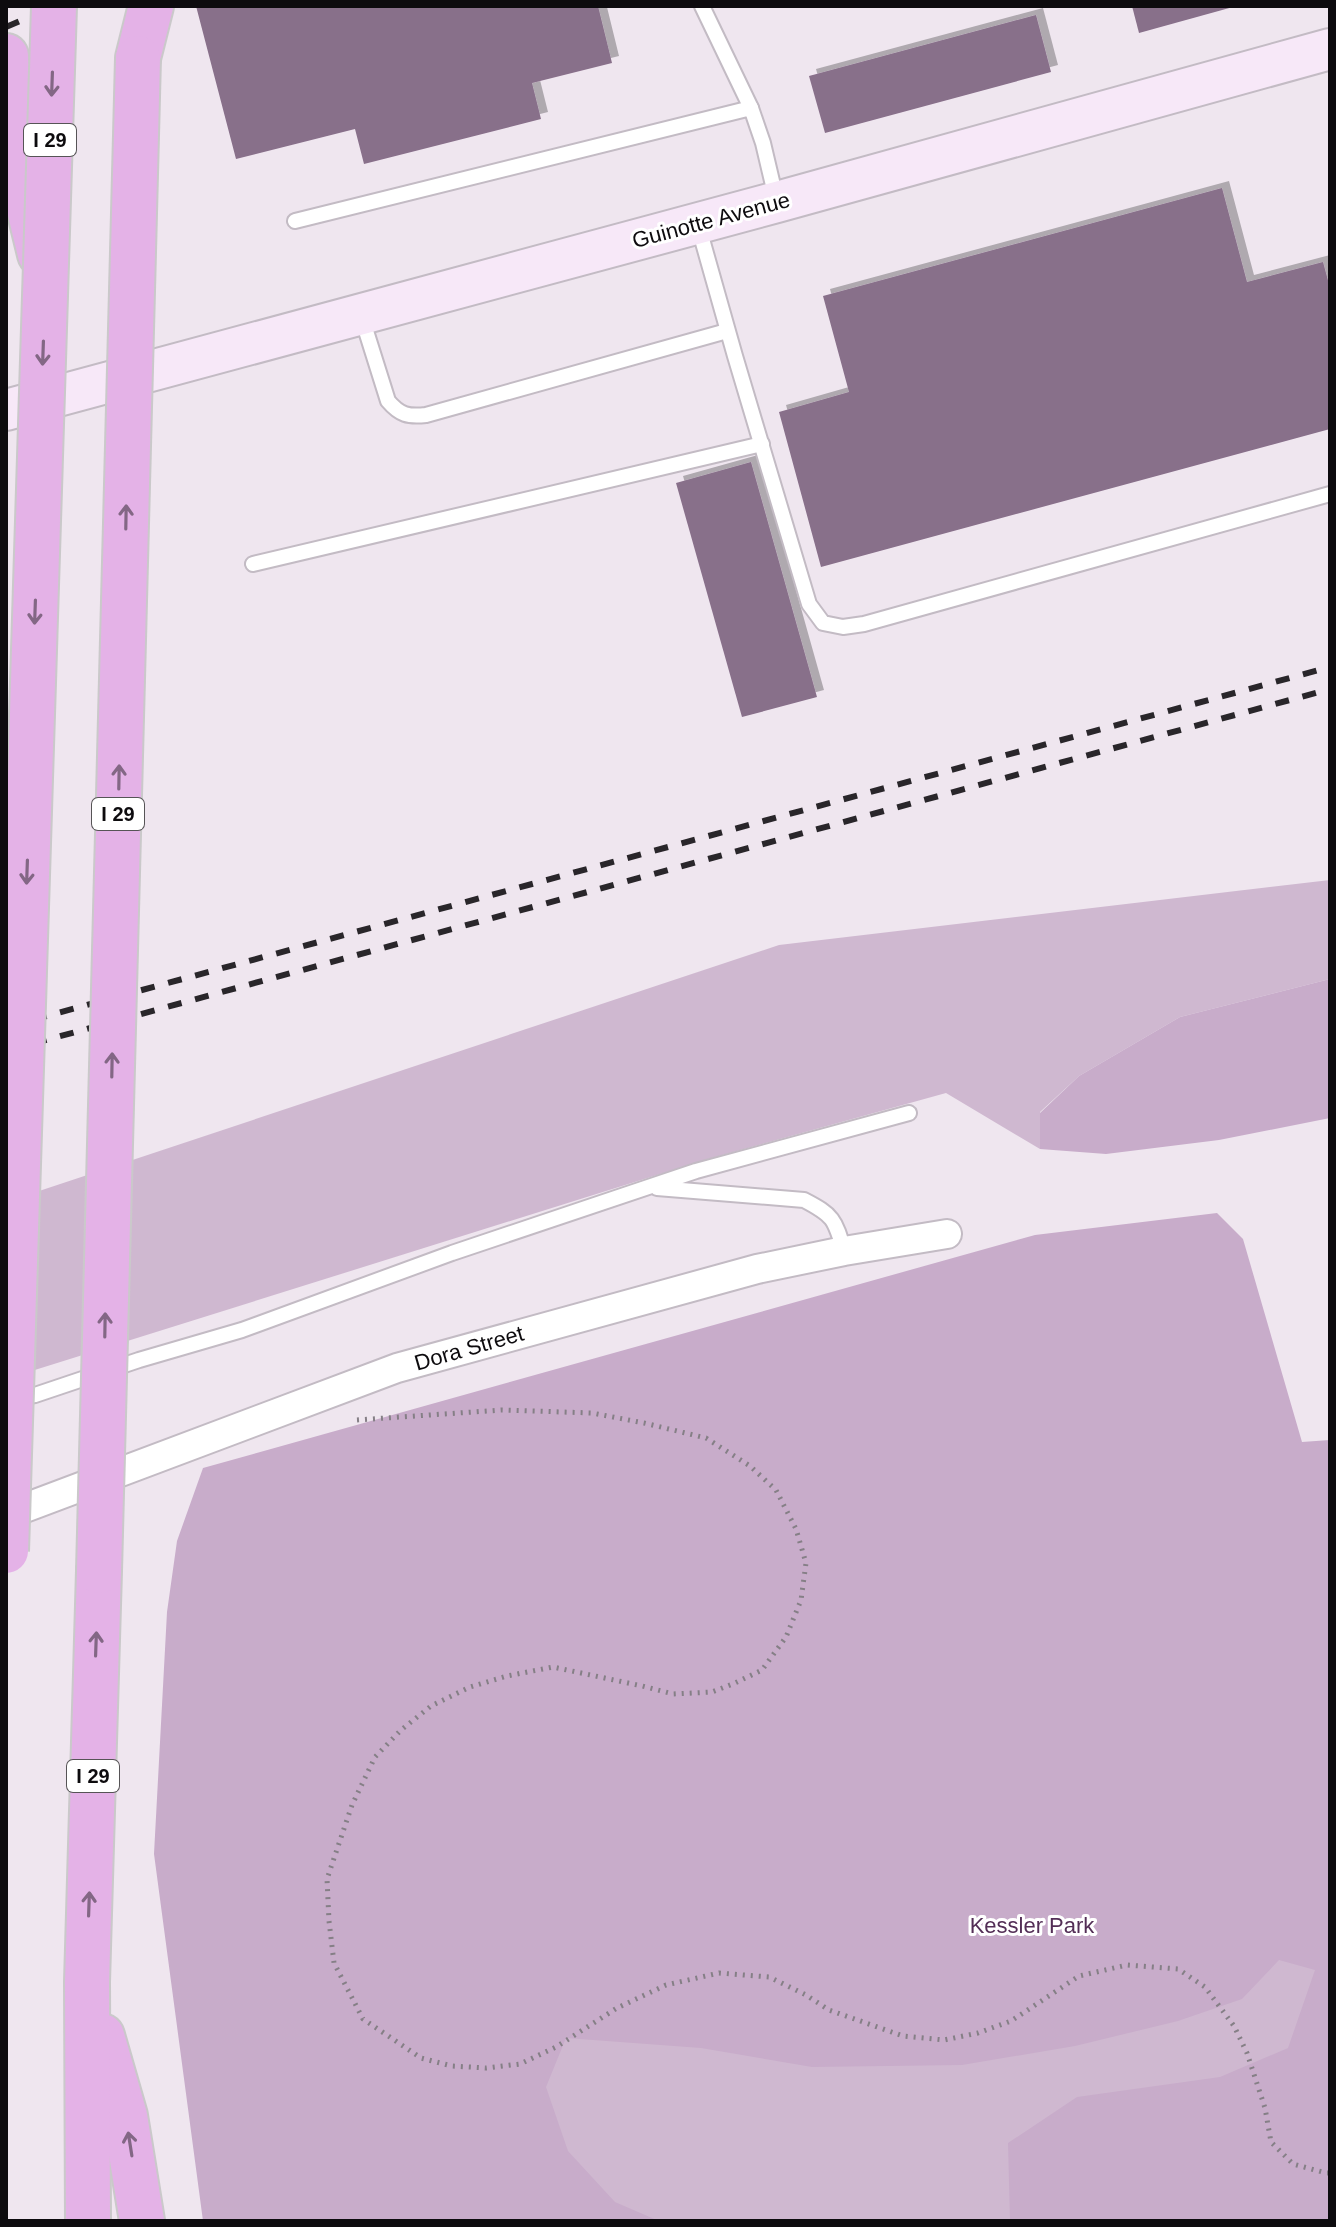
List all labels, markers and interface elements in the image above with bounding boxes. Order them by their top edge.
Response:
one-way arrow [44,70,59,97]
road number: I 29 [24,124,76,156]
street label: Guinotte Avenue [629,187,793,253]
one-way arrow [35,339,50,366]
one-way arrow [118,504,134,531]
one-way arrow [27,598,42,625]
one-way arrow [112,764,127,791]
road number: I 29 [92,798,144,830]
one-way arrow [19,858,34,885]
one-way arrow [104,1052,119,1079]
one-way arrow [97,1312,113,1339]
street label: Dora Street [411,1320,527,1376]
one-way arrow [89,1631,104,1658]
road number: I 29 [67,1760,119,1792]
one-way arrow [82,1891,97,1918]
park label: Kessler Park [970,1913,1095,1938]
one-way arrow [121,2132,136,2157]

